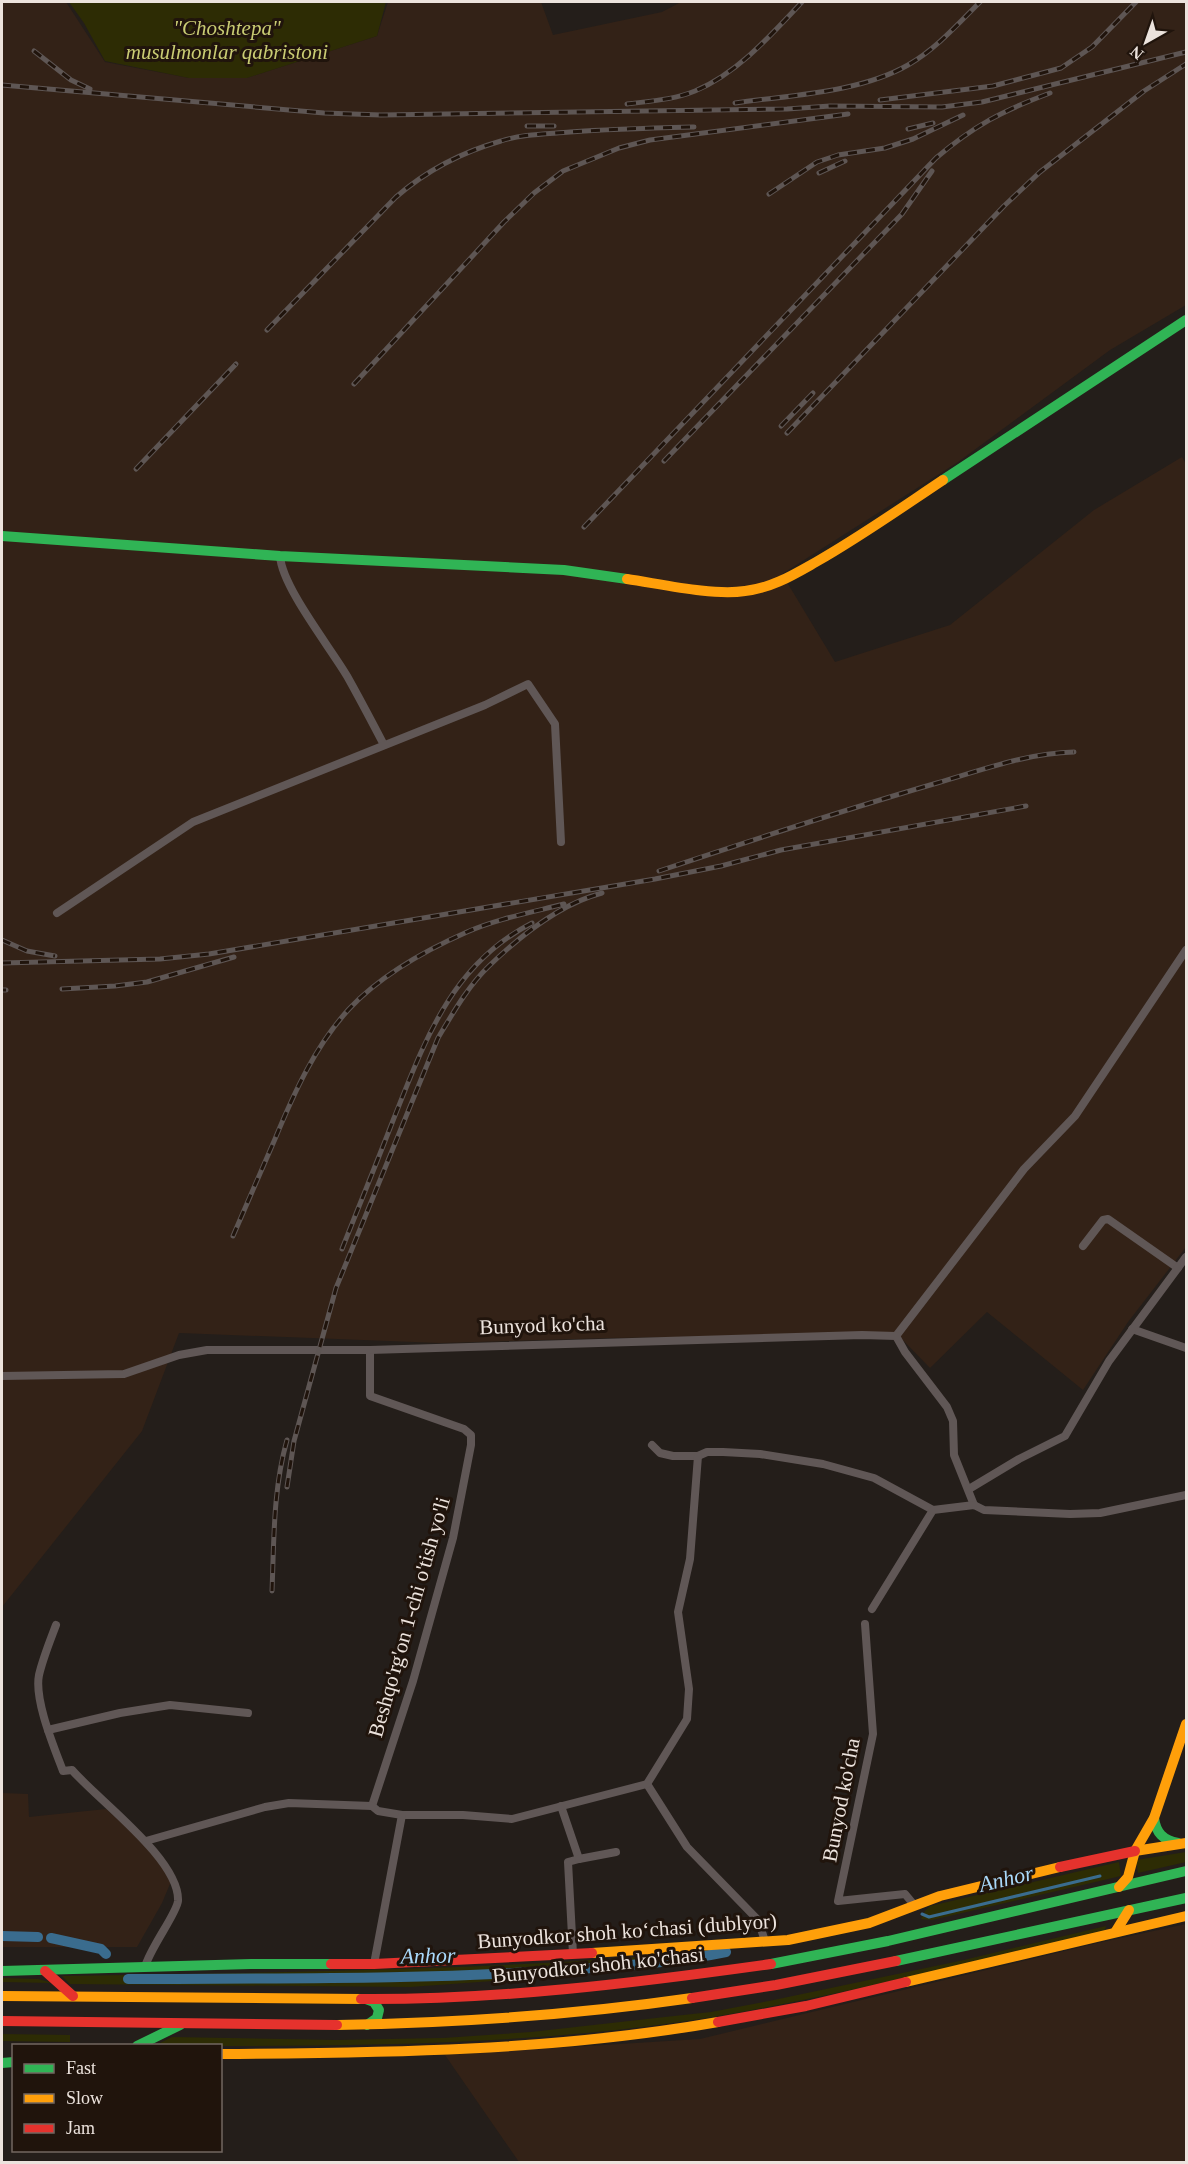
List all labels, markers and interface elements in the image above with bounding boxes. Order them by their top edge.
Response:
north arrow [1116,12,1176,72]
park label: "Choshtepa" musulmonlar qabristoni [126,16,328,64]
text: N [1126,43,1147,63]
street label: Bunyod ko'cha [479,1311,606,1339]
street label: Beshqo'rg'on 1-chi o'tish yo'li [363,1494,455,1740]
street label: Bunyod ko'cha [817,1735,865,1864]
water label: Anhor [975,1860,1036,1897]
street label: Bunyodkor shoh koʻchasi (dublyor) [476,1909,778,1953]
street label: Bunyodkor shoh ko'chasi [491,1942,705,1988]
water label: Anhor [398,1943,456,1969]
legend [12,2044,222,2152]
text: Fast [66,2058,96,2078]
text: Slow [66,2088,103,2108]
text: Jam [66,2118,95,2138]

